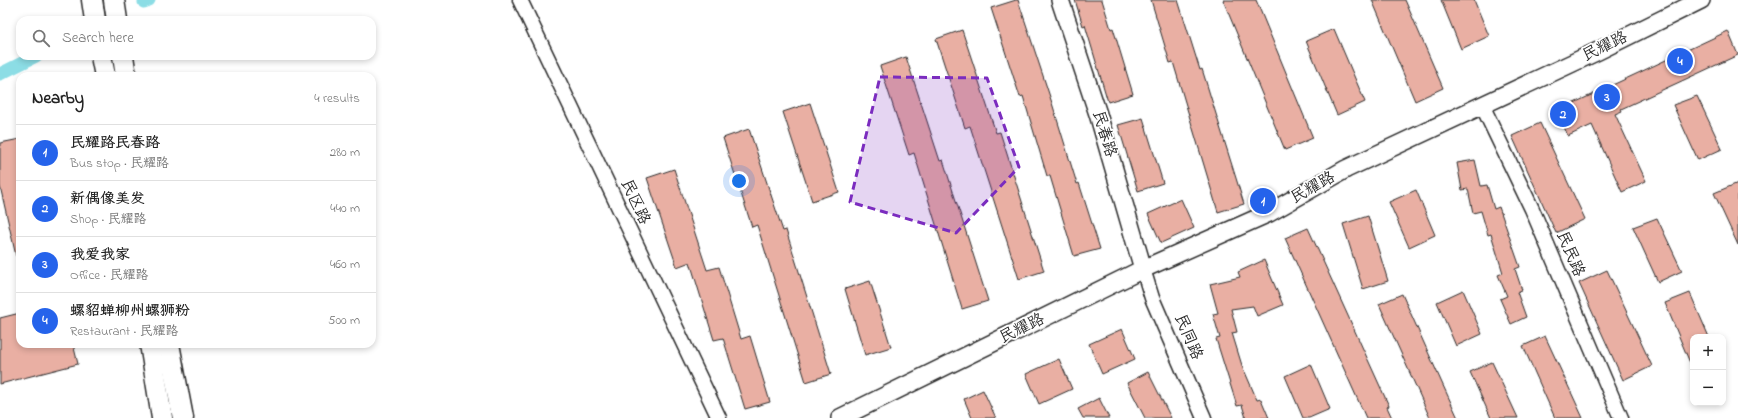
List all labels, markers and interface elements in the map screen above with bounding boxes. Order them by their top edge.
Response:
search box [16,16,376,60]
street label: 民耀路 [1578,26,1632,68]
icon: search [30,27,52,49]
text: Search here [62,27,134,49]
pin: 4 [1667,46,1693,76]
pin: 3 [1594,82,1620,112]
text: Nearby [32,86,84,111]
text: 4 results [314,89,360,108]
pin: 2 [1550,99,1576,129]
street label: 民春路 [1086,108,1122,160]
text: 民耀路民春路 [70,132,160,154]
text: 1 [43,143,47,162]
text: 280 m [330,143,360,162]
text: Bus stop · 民耀路 [70,154,169,173]
street label: 民耀路 [1286,166,1340,210]
your location [729,171,749,191]
street label: 民区路 [614,175,656,229]
pin: 1 [1250,186,1276,216]
text: 新偶像美发 [70,188,145,210]
text: 2 [42,199,48,218]
text: 440 m [330,199,360,218]
text: Shop · 民耀路 [70,210,147,229]
street label: 民民路 [1550,227,1590,281]
text: 我爱我家 [70,244,130,266]
text: 3 [42,255,48,274]
text: 460 m [330,255,360,274]
text: Office · 民耀路 [70,266,148,285]
text: 螺貂蝉柳州螺狮粉 [70,300,190,322]
street label: 民耀路 [995,308,1049,350]
street label: 民同路 [1168,310,1208,364]
text: 4 [42,311,48,330]
text: 500 m [328,311,360,330]
text: Restaurant · 民耀路 [70,322,179,341]
map controls [1690,334,1726,406]
button: + [1690,334,1726,370]
button: − [1690,370,1726,406]

